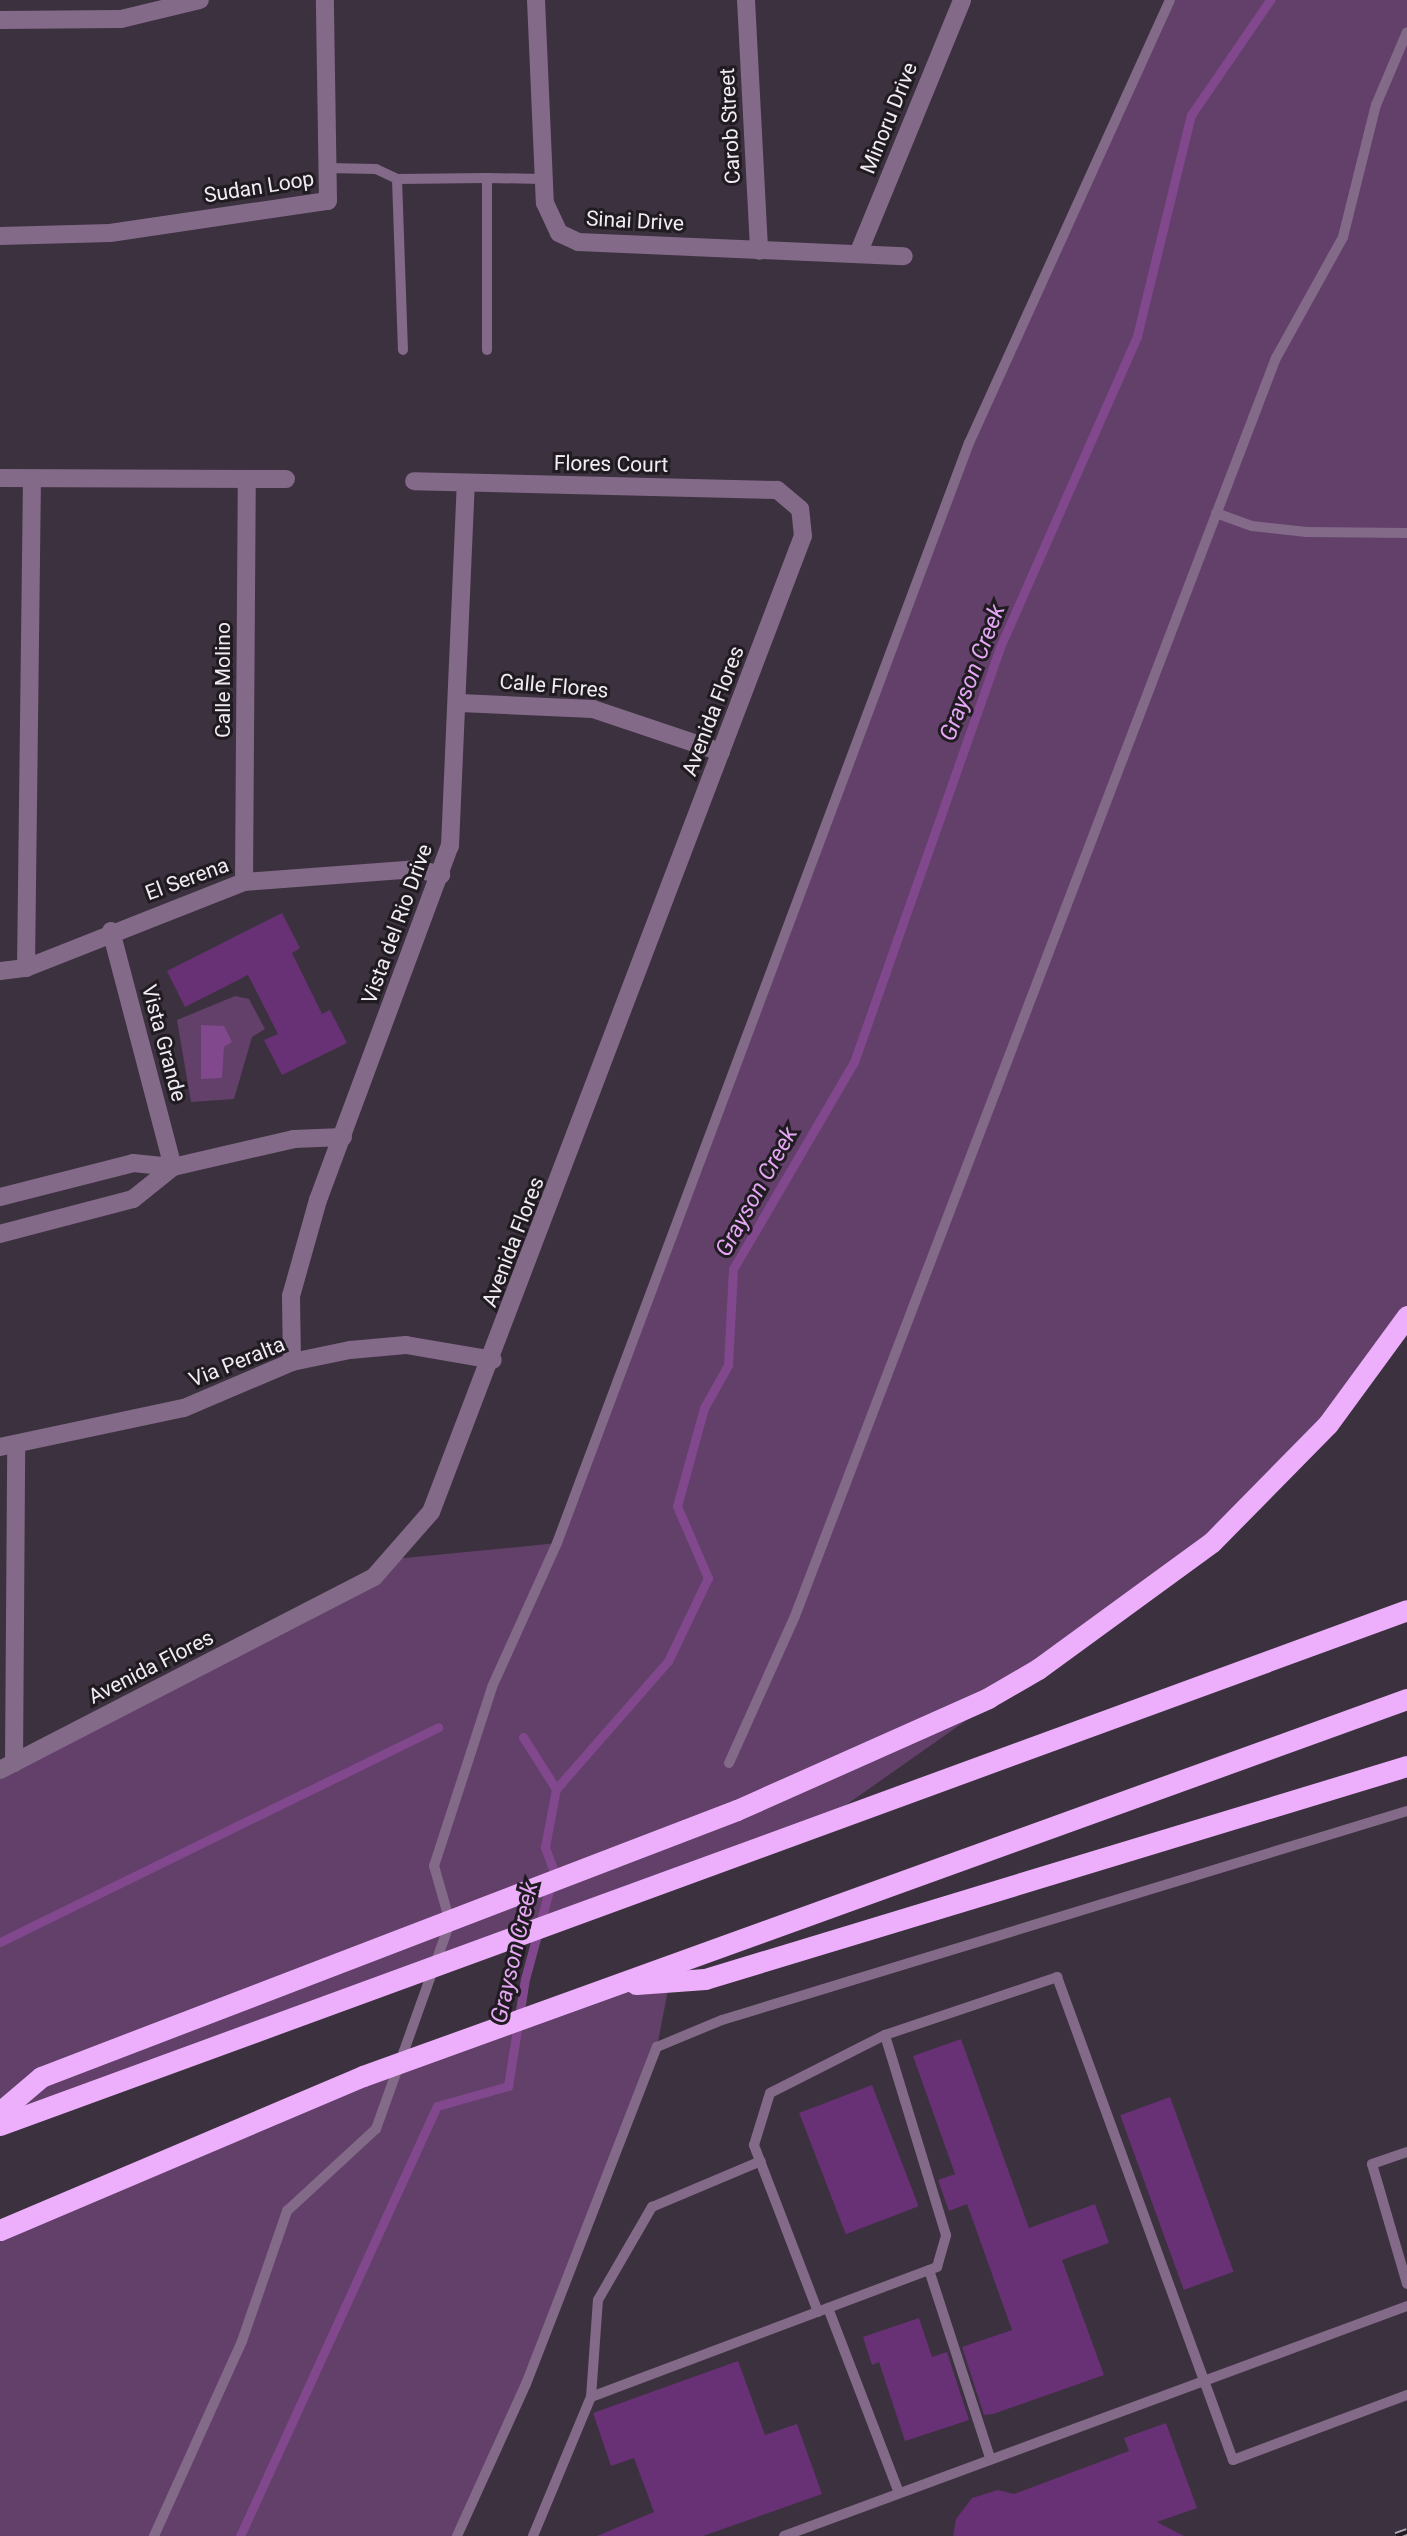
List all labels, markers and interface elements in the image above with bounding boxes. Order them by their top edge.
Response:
street label: Minoru Drive [855,59,923,177]
street label: Carob Street [714,67,746,185]
street label: Sudan Loop [202,166,316,208]
street label: Sinai Drive [585,206,685,236]
street label: Flores Court [554,450,668,478]
water label: Grayson Creek [934,601,1012,745]
street label: Calle Molino [210,622,236,738]
street label: Avenida Flores [677,642,749,780]
street label: Calle Flores [498,669,610,703]
street label: Vista del Rio Drive [356,841,438,1007]
street label: El Serena [142,852,232,906]
street label: Vista Grande [136,982,192,1104]
water label: Grayson Creek [710,1122,804,1262]
street label: Avenida Flores [477,1173,549,1311]
street label: Via Peralta [186,1331,288,1393]
street label: Avenida Flores [84,1625,218,1709]
water label: Grayson Creek [485,1880,545,2026]

